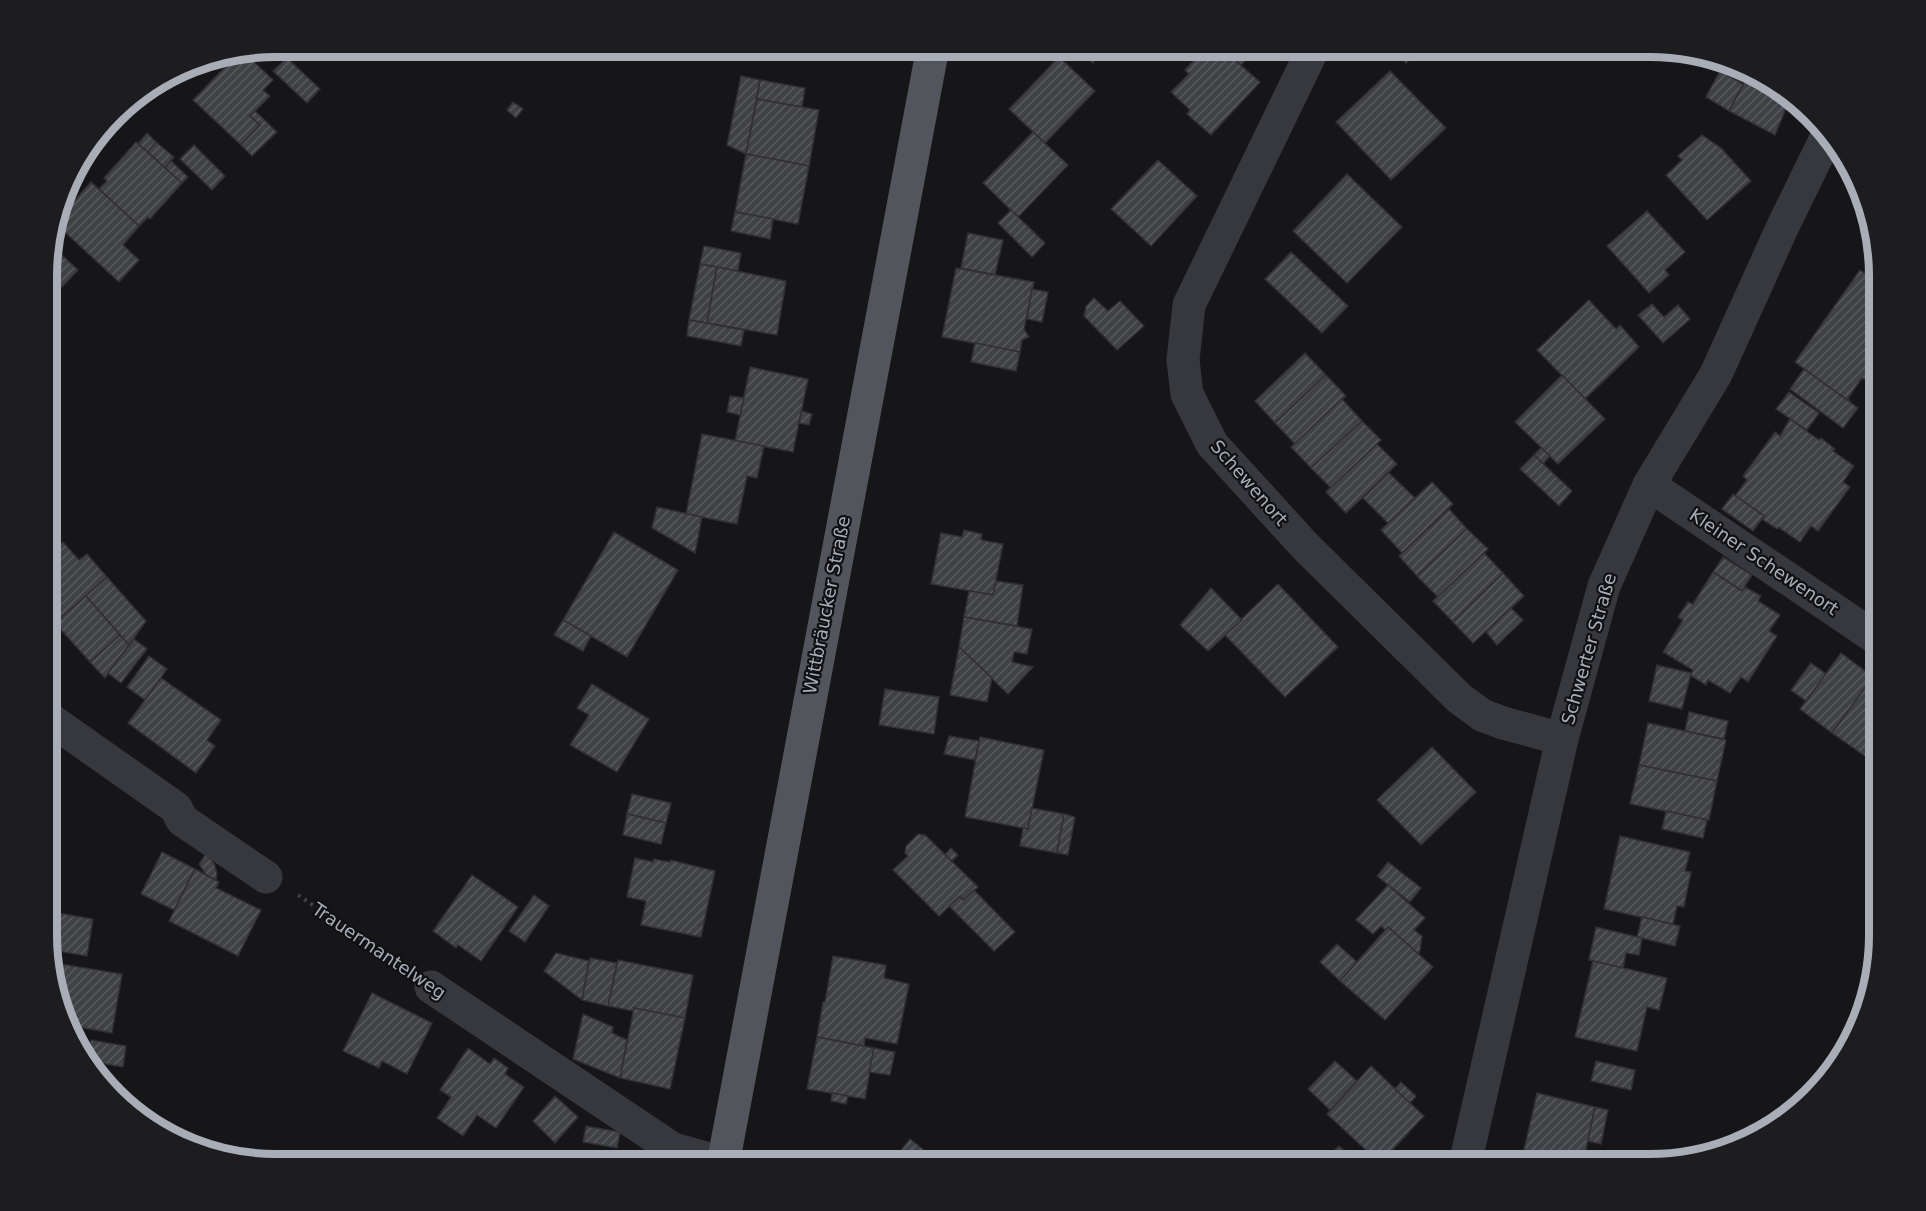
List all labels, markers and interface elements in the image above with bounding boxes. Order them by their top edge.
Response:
street label: Schewenort [1207,436,1292,530]
street label: Kleiner Schewenort [1686,504,1843,619]
street label: Wittbräucker Straße [799,514,854,696]
street label: Schwerter Straße [1557,571,1620,727]
street label: Trauermantelweg [308,898,450,1003]

